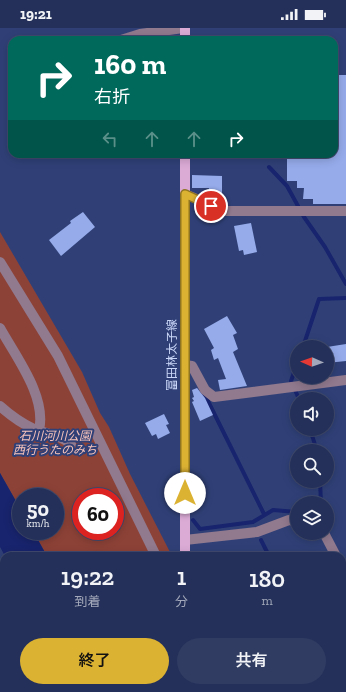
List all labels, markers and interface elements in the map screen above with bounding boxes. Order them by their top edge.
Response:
text: 19:21 [20,5,52,23]
text: 160 m [94,48,166,81]
icon: right [28,52,80,104]
text: 右折 [94,86,130,108]
icon: left [99,128,121,150]
icon: ahead [141,128,163,150]
icon: ahead [183,128,205,150]
icon: right [225,128,247,150]
pin [194,189,228,223]
icon: arrive [200,195,222,217]
street label: 富田林太子線 [165,319,179,391]
north arrow [290,340,334,384]
map controls [290,340,334,540]
button: sound [290,392,334,436]
park label: 石川河川公園 西行うたのみち [13,429,97,457]
button: search [290,444,334,488]
position arrow [164,472,206,514]
speed limit sign: 60 [72,488,124,540]
button: layers [290,496,334,540]
text: 50 [27,497,49,521]
text: km/h [27,518,49,530]
text: 19:22 [61,562,114,591]
text: 1 [177,562,186,591]
text: 180 [249,564,285,593]
text: m [261,593,273,608]
text: 到着 [75,594,101,609]
text: 分 [175,594,188,609]
button: 終了 [20,638,169,684]
button: 共有 [177,638,326,684]

